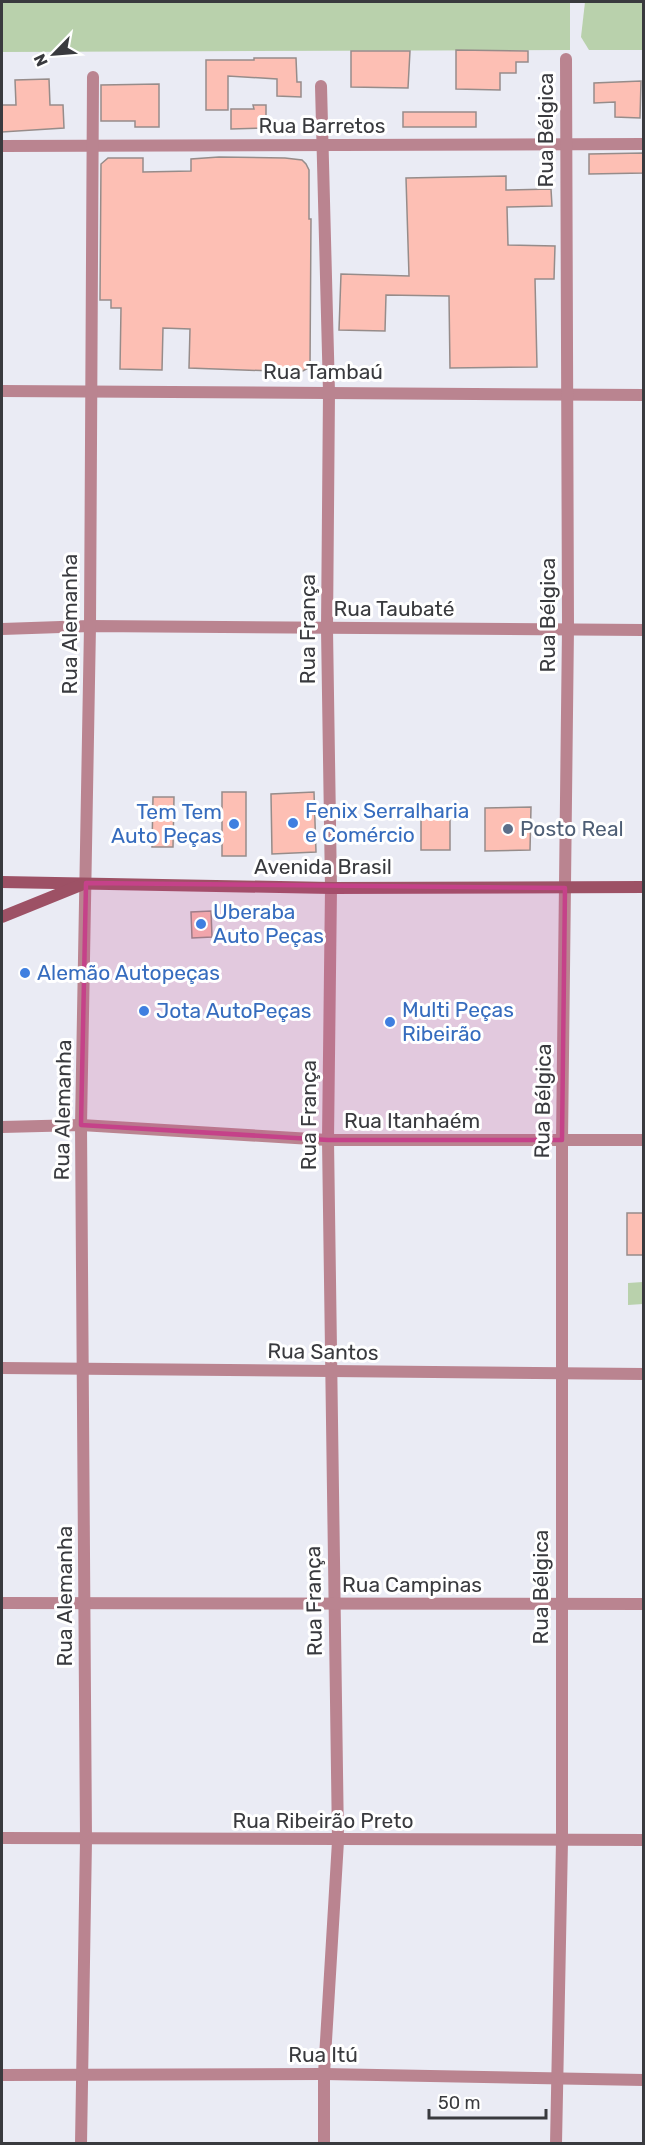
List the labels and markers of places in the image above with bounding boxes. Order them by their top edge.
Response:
place label: Fenix Serralharia e Comércio [305,798,469,847]
place label: Tem Tem Auto Peças [111,799,222,848]
marker: Fenix Serralharia e Comércio [286,816,300,830]
place label: Posto Real [520,816,624,841]
marker: Tem Tem Auto Peças [227,817,241,831]
marker: Posto Real [501,822,515,836]
place label: Uberaba Auto Peças [213,899,324,948]
marker: Uberaba Auto Peças [194,917,208,931]
place label: Alemão Autopeças [37,960,220,985]
marker: Alemão Autopeças [18,966,32,980]
place label: Multi Peças Ribeirão [402,997,514,1046]
place label: Jota AutoPeças [156,998,312,1023]
marker: Jota AutoPeças [137,1004,151,1018]
marker: Multi Peças Ribeirão [383,1015,397,1029]

